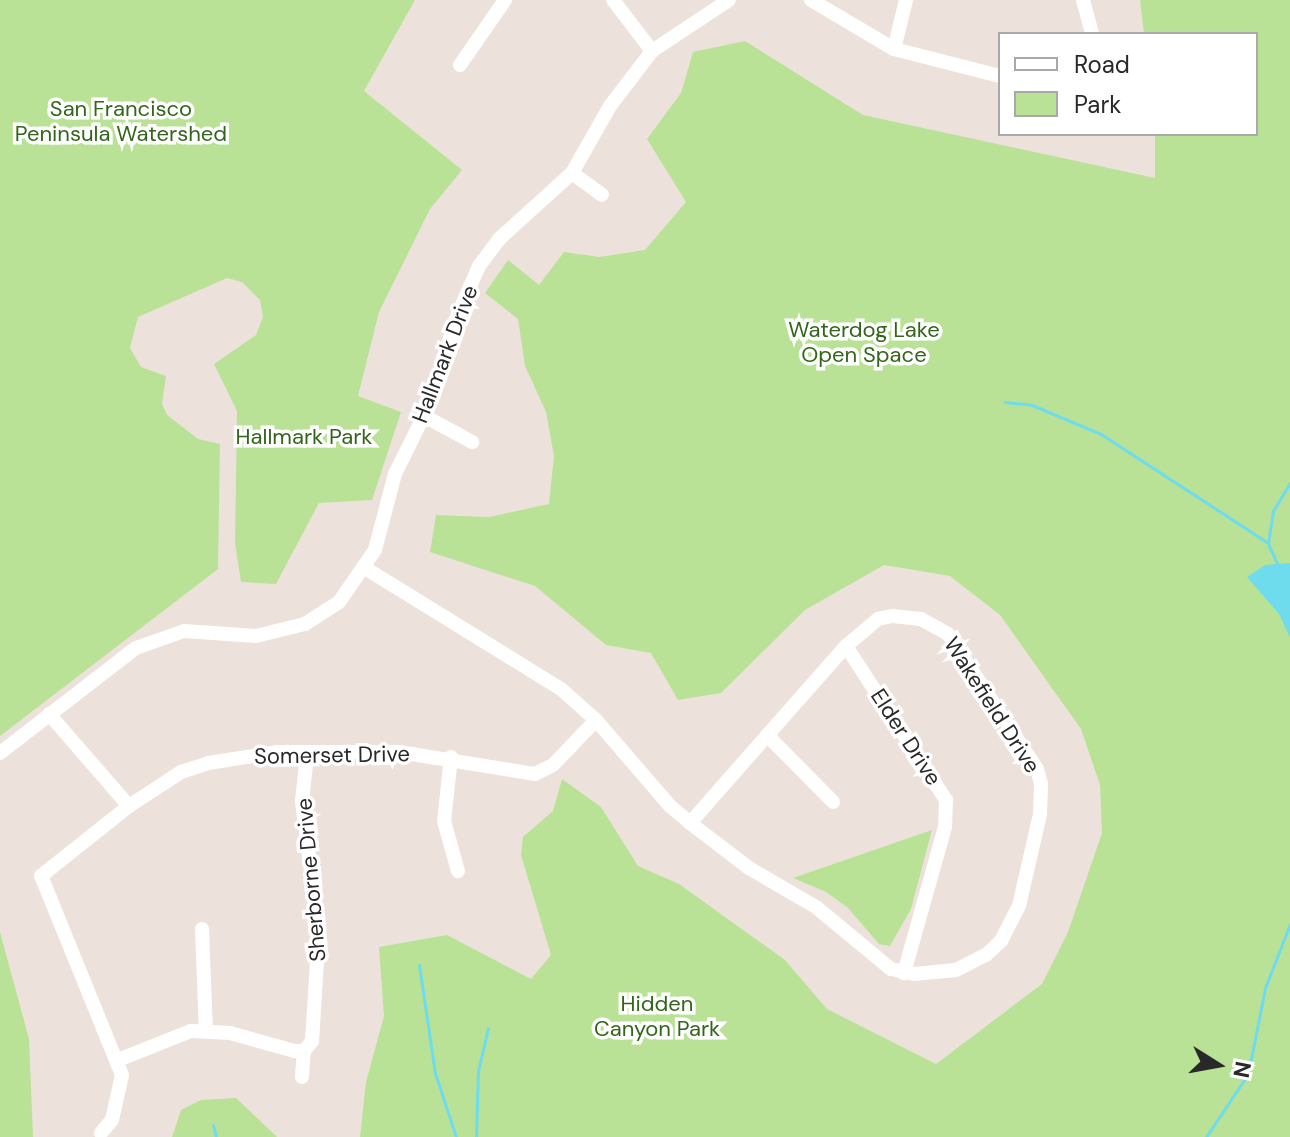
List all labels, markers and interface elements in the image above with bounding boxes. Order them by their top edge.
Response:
legend [998,32,1258,136]
text: Road [1074,49,1130,80]
text: Park [1074,89,1121,120]
park label: San Francisco Peninsula Watershed [15,95,227,146]
street label: Hallmark Drive [407,281,483,427]
park label: Waterdog Lake Open Space [788,316,940,368]
park label: Hallmark Park [236,424,372,450]
street label: Wakefield Drive [938,632,1046,778]
street label: Elder Drive [865,684,947,790]
street label: Somerset Drive [254,740,410,770]
street label: Sherborne Drive [291,797,331,963]
park label: Hidden Canyon Park [594,990,720,1042]
north arrow [1178,1025,1258,1105]
text: N [1226,1059,1258,1080]

